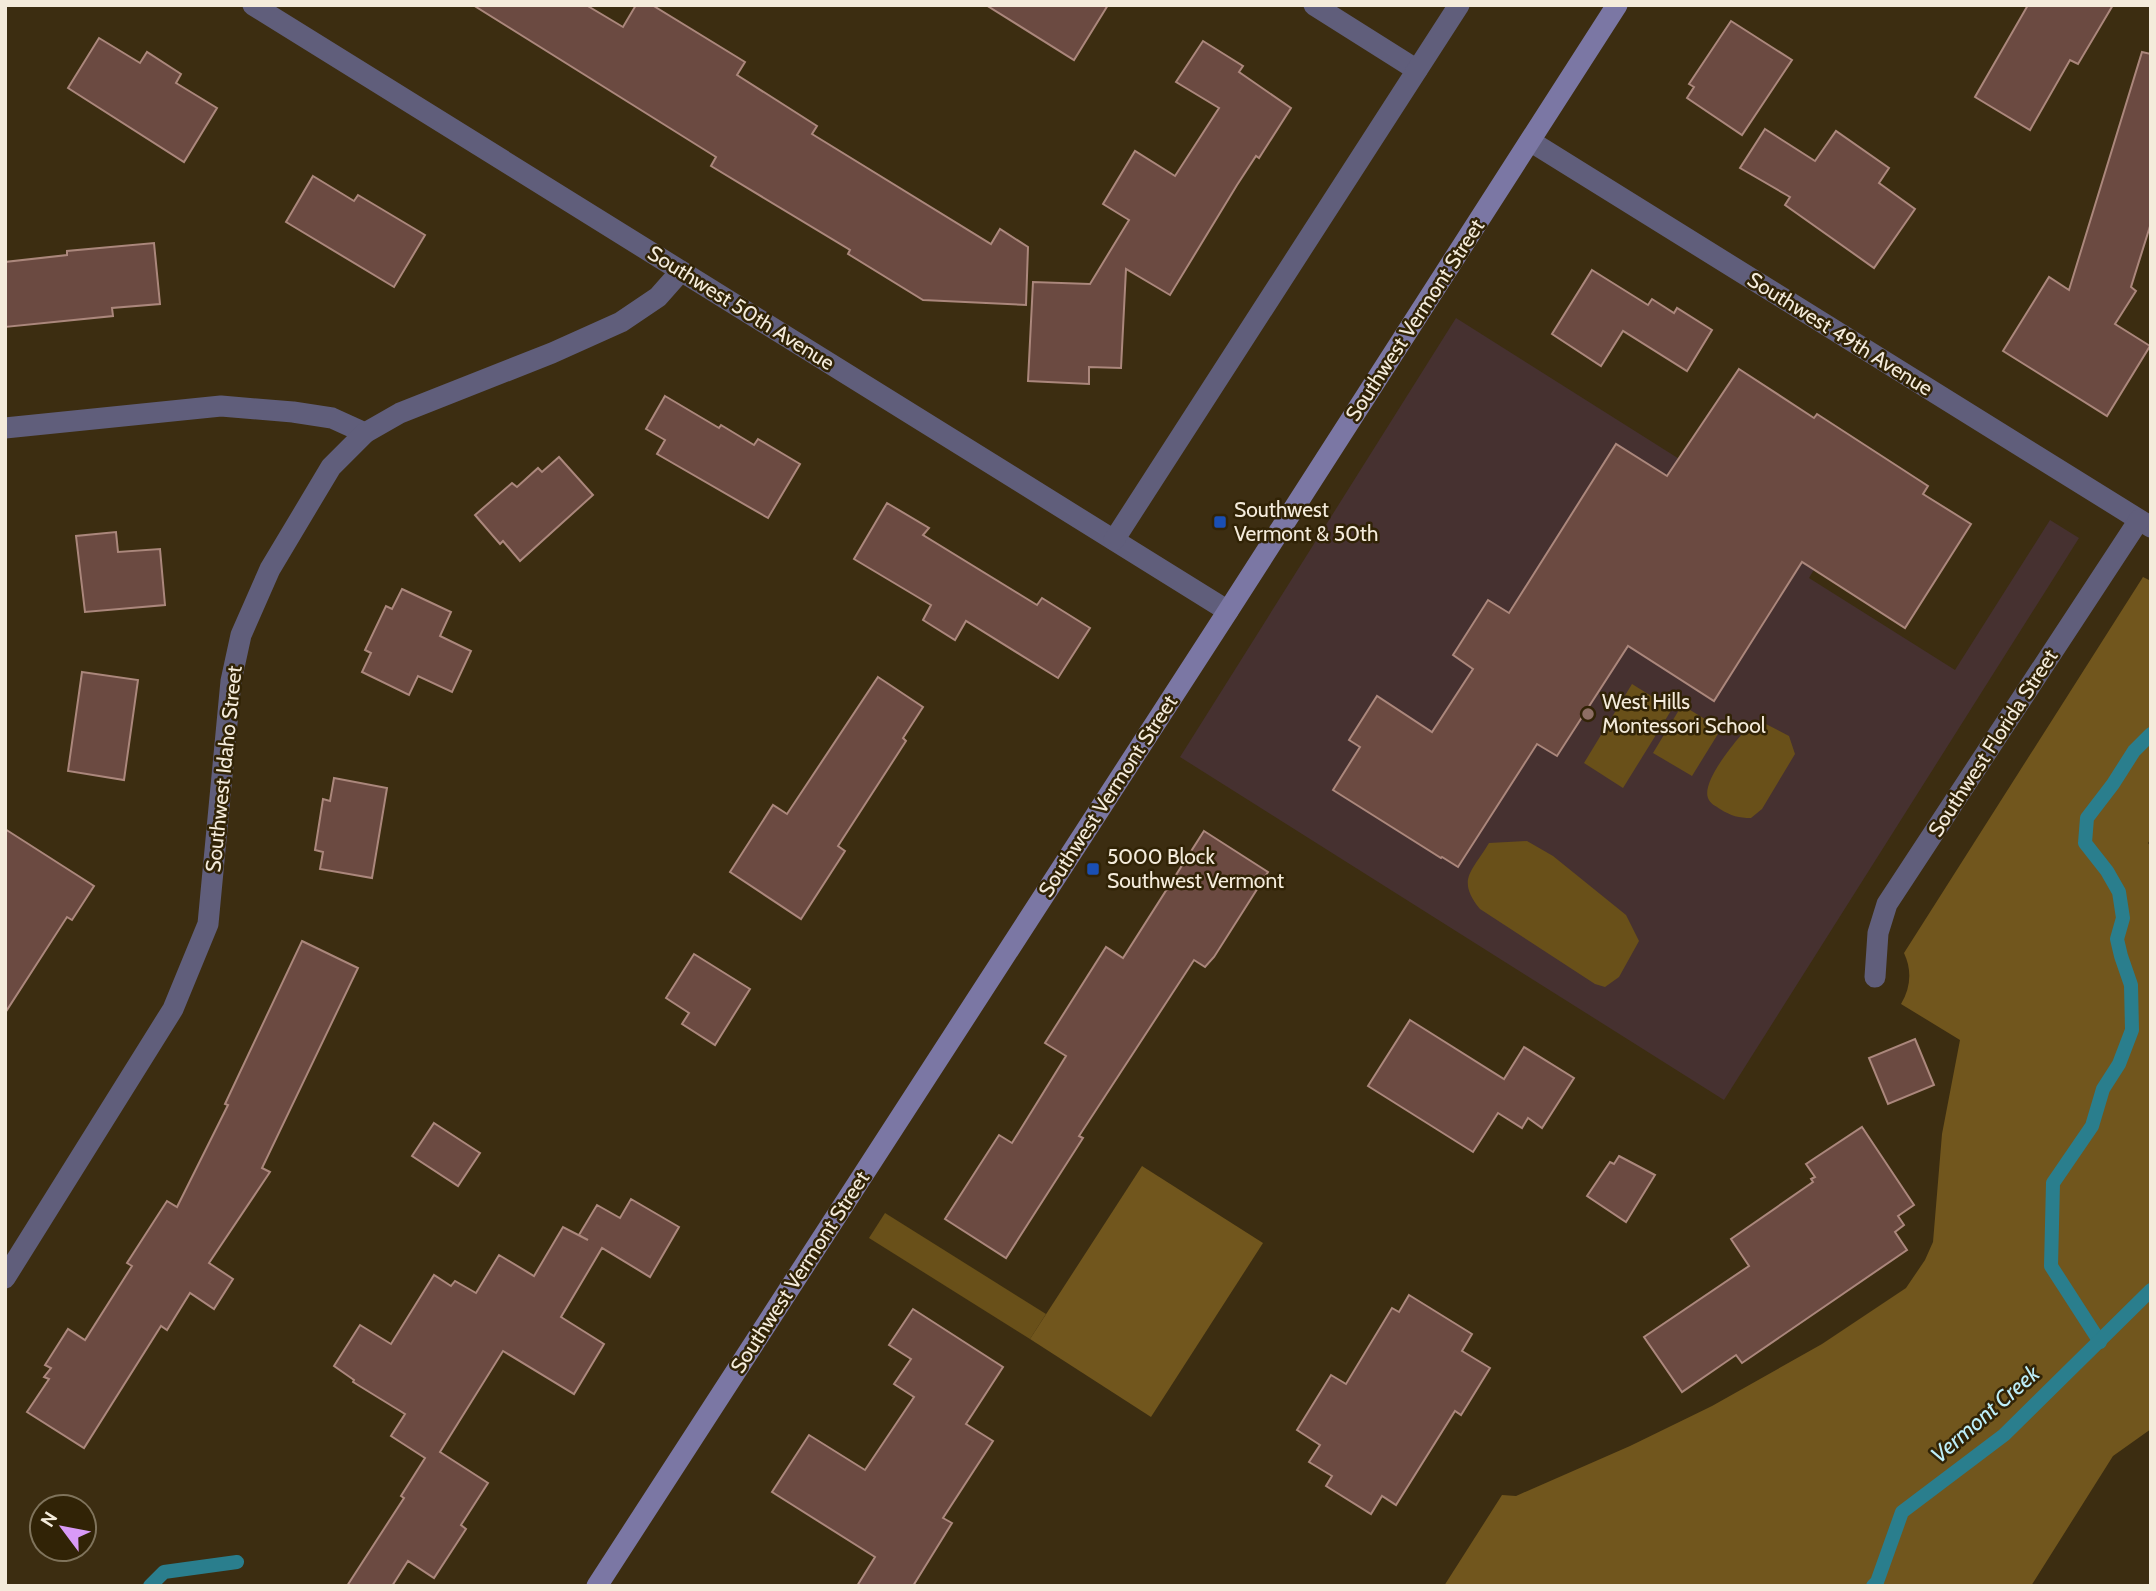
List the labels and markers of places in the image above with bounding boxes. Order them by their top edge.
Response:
place label: Southwest Vermont & 50th [1234,497,1378,546]
marker: Southwest Vermont & 50th [1212,514,1228,530]
place label: West Hills Montessori School [1602,689,1766,738]
marker: West Hills Montessori School [1580,706,1596,722]
place label: 5000 Block Southwest Vermont [1107,844,1284,893]
marker: 5000 Block Southwest Vermont [1085,861,1101,877]

